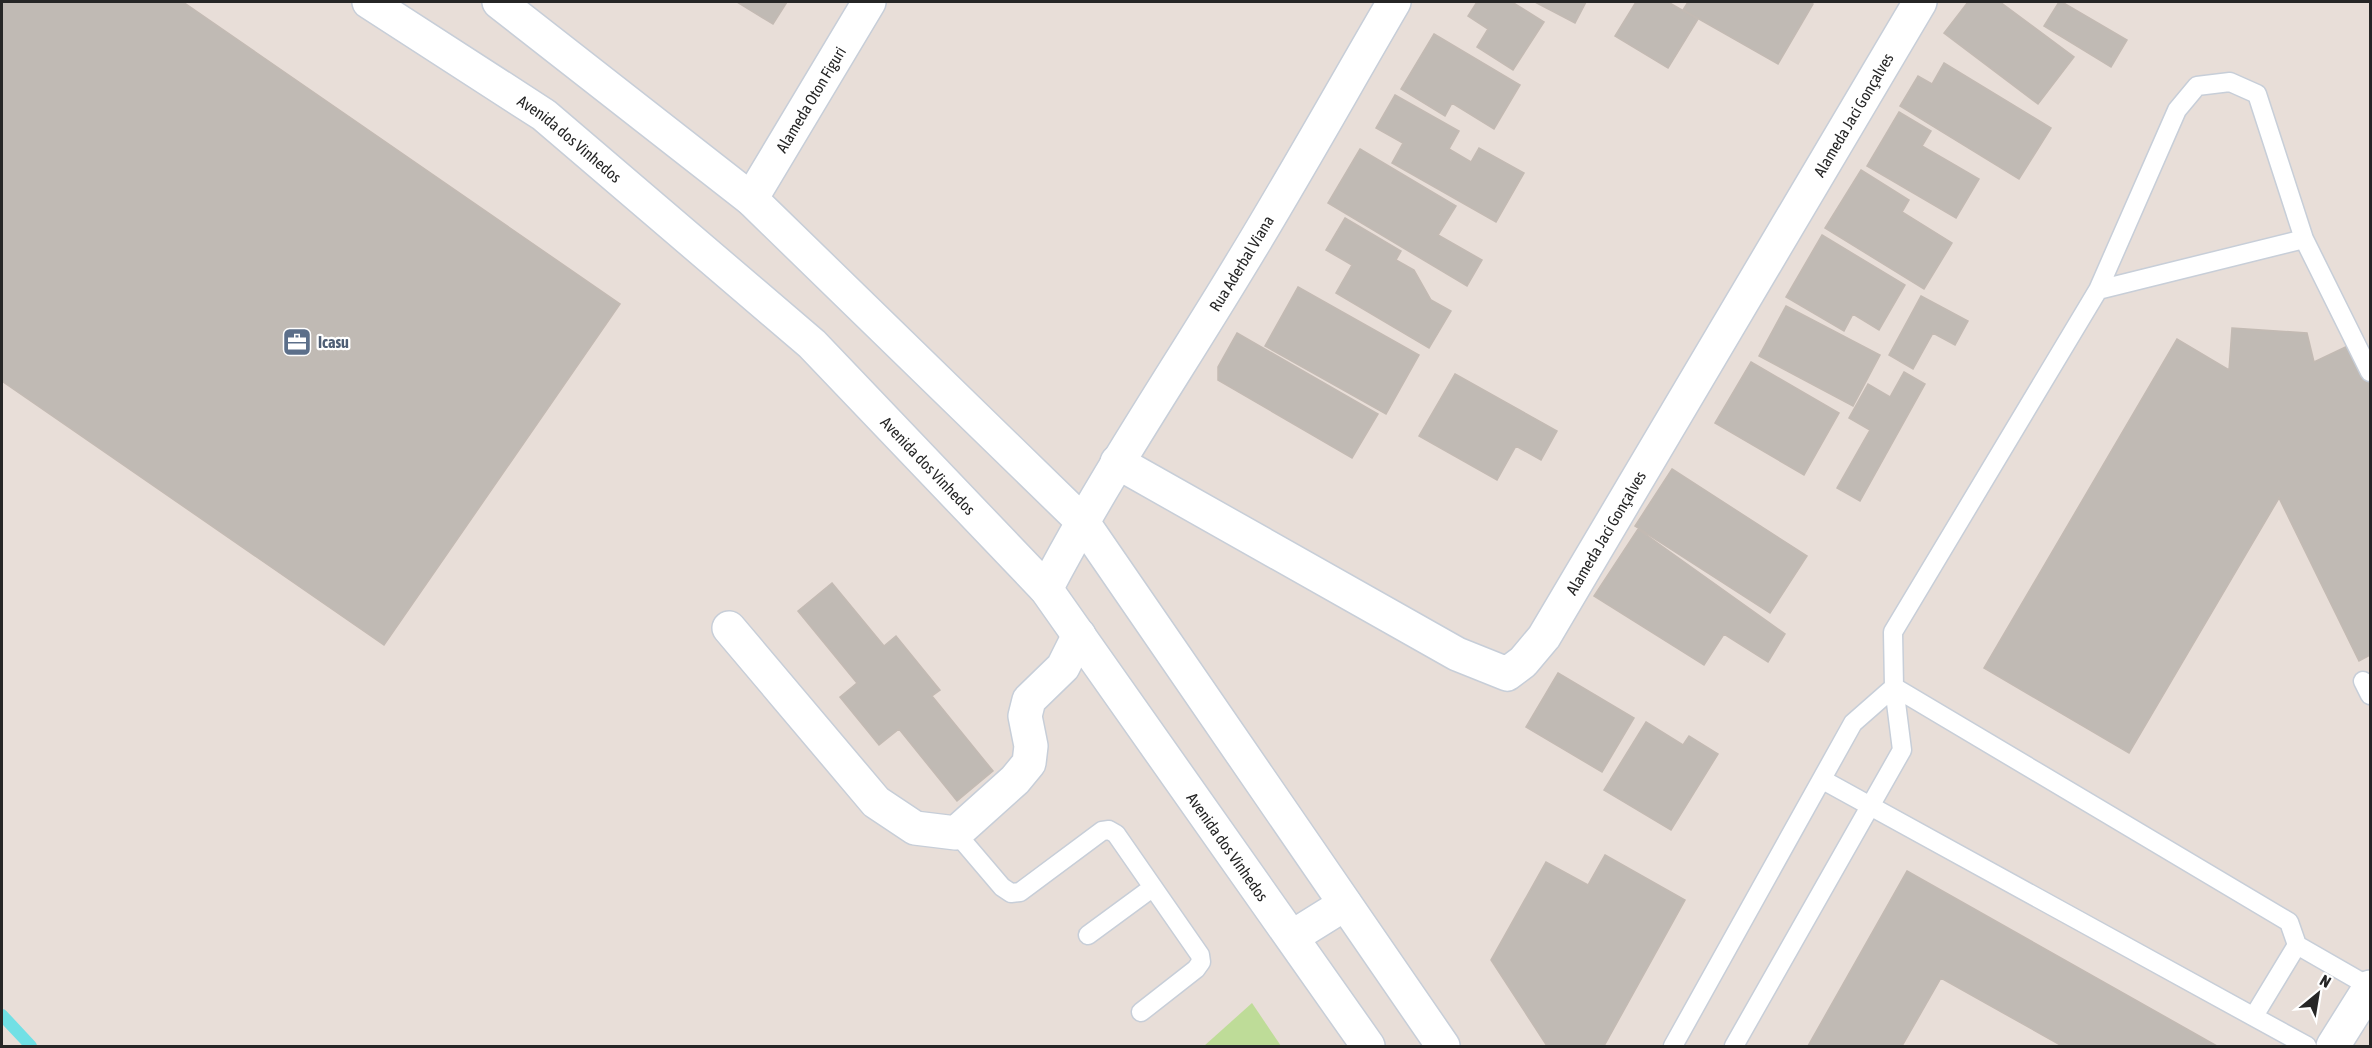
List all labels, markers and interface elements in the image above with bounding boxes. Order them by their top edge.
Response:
street label: Alameda Oton Figuri [772,43,849,156]
street label: Alameda Jaci Gonçalves [1810,49,1897,180]
street label: Avenida dos Vinhedos [514,91,625,186]
street label: Rua Aderbal Viana [1206,212,1277,314]
office icon: Icasu [281,326,313,358]
place label: Icasu [318,333,349,351]
street label: Avenida dos Vinhedos [877,413,979,518]
street label: Alameda Jaci Gonçalves [1562,468,1649,598]
street label: Avenida dos Vinhedos [1183,789,1272,905]
north arrow [2288,964,2348,1024]
text: N [2317,971,2334,991]

